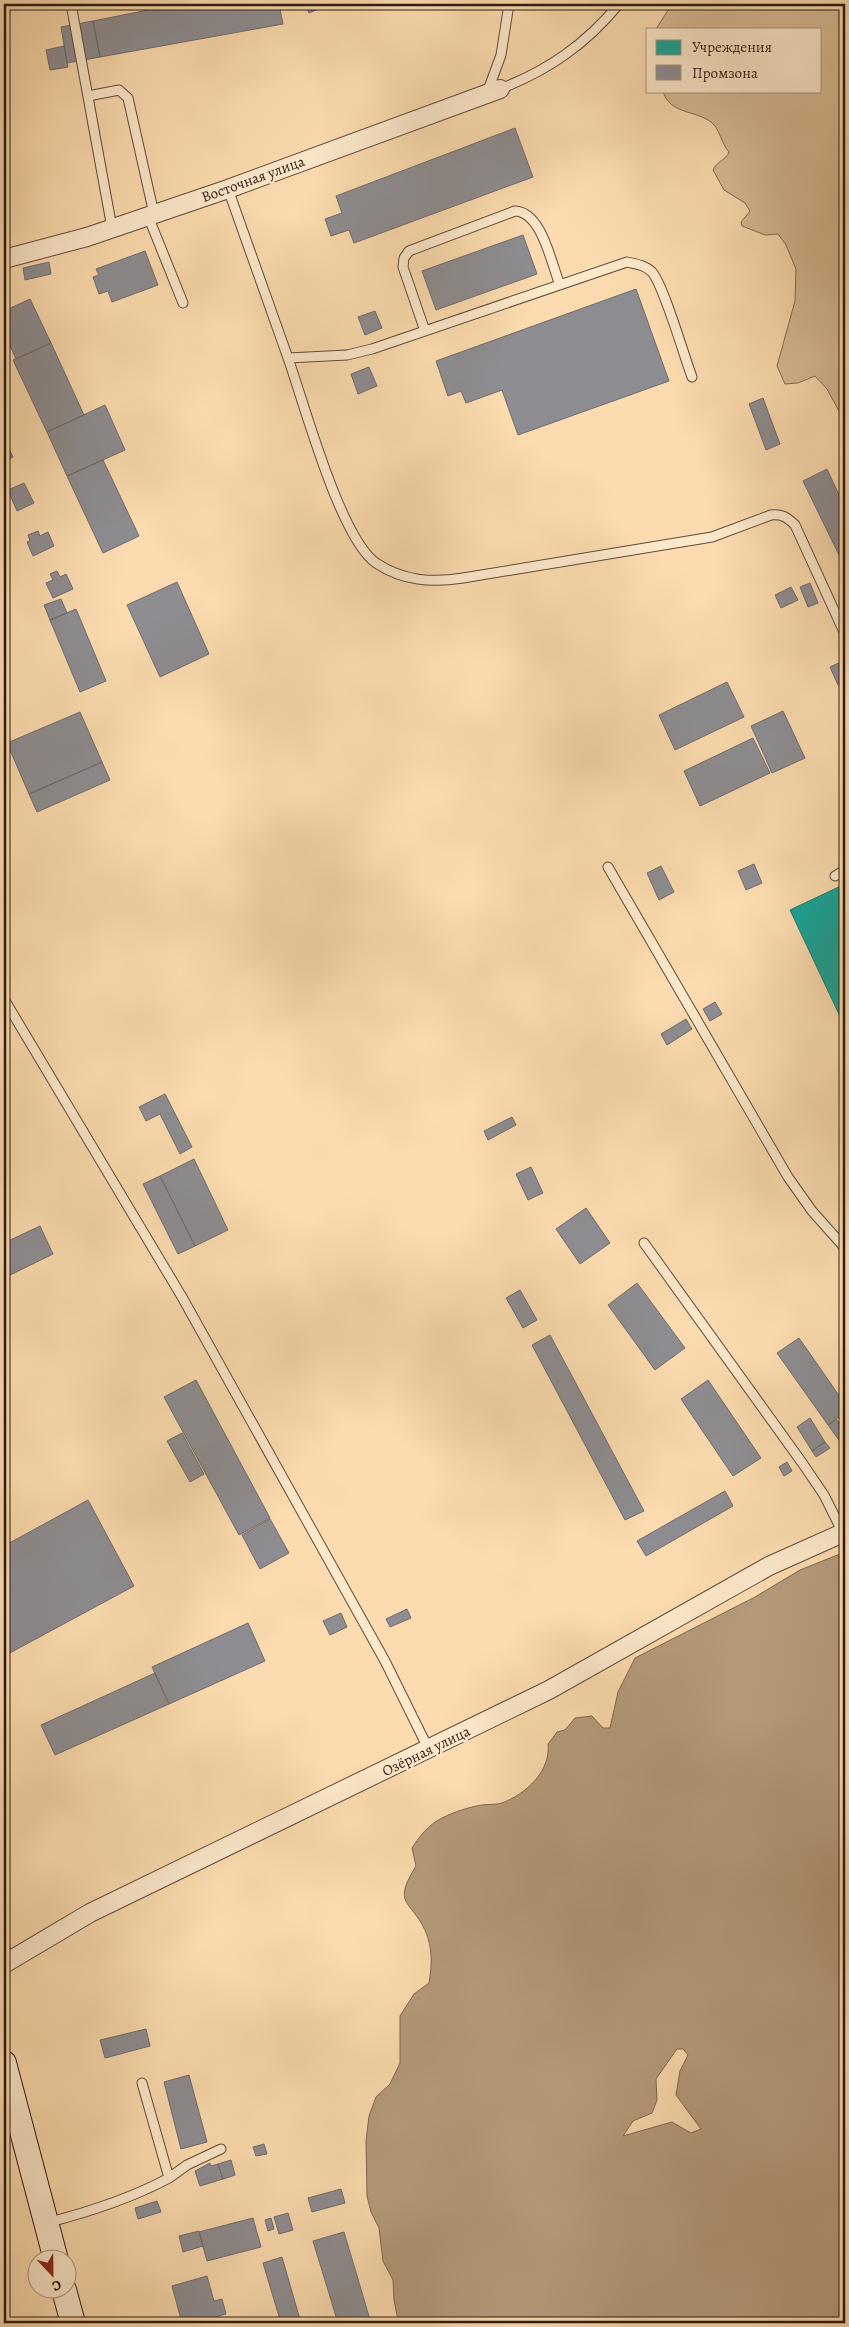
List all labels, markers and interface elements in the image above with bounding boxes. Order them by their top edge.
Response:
legend [646,28,822,92]
text: Учреждения [692,37,772,57]
text: Промзона [692,63,758,83]
street label: Восточная улица [199,151,307,207]
street label: Озёрная улица [379,1721,473,1781]
north arrow [28,2250,78,2300]
text: С [49,2275,64,2296]

